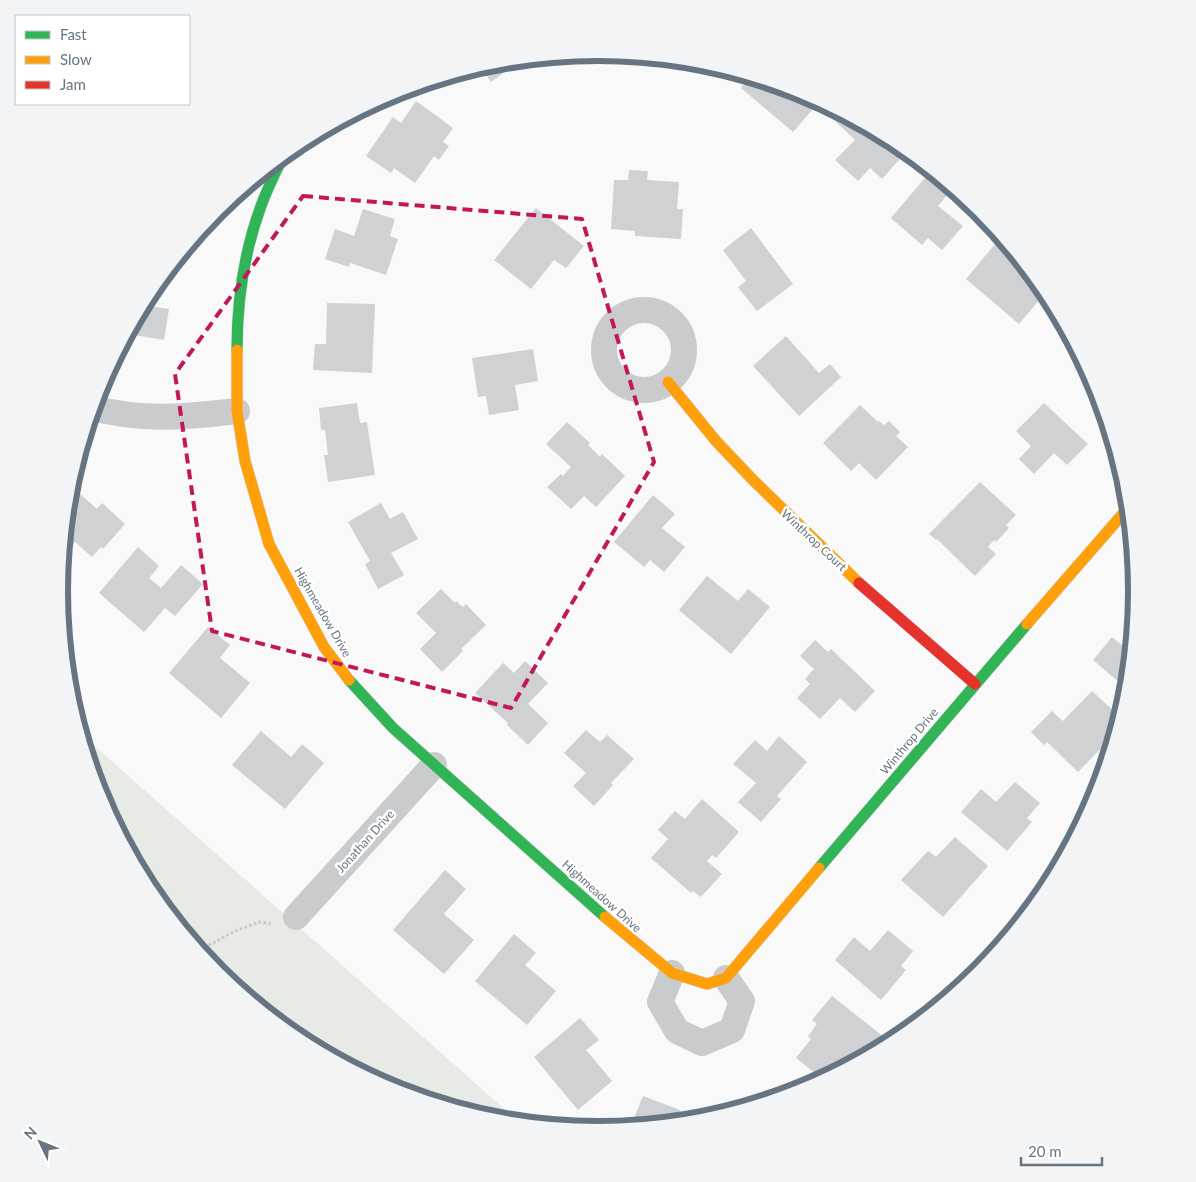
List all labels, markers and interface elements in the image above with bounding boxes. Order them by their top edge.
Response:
legend [15,15,190,105]
text: Fast [60,25,87,43]
text: Slow [60,50,92,68]
text: Jam [60,75,86,93]
street label: Winthrop Court [778,506,850,574]
street label: Highmeadow Drive [291,564,355,660]
street label: Winthrop Drive [877,705,941,777]
street label: Jonathan Drive [333,806,397,876]
street label: Highmeadow Drive [559,857,645,935]
north arrow [15,1117,65,1167]
text: N [20,1123,40,1143]
scale bar [1021,1134,1102,1166]
text: 20 m [1028,1142,1062,1160]

